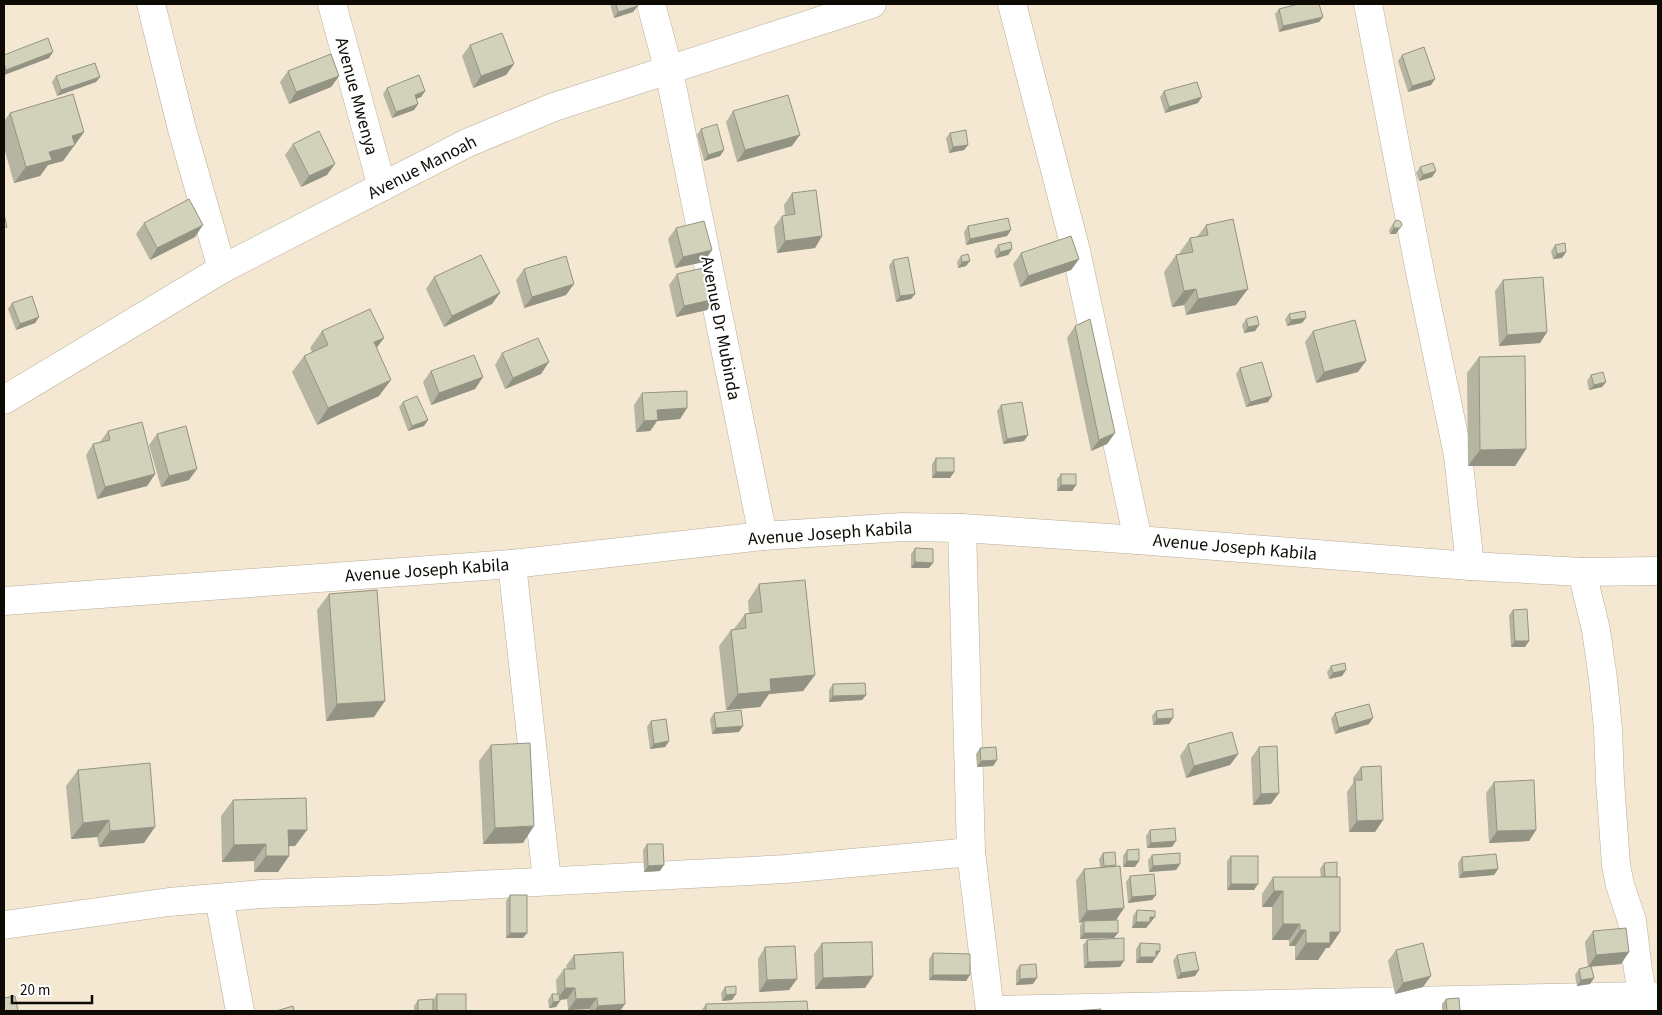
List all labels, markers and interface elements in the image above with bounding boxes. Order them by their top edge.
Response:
street label: Avenue Mwenya [329,34,384,158]
street label: Avenue Manoah [363,129,481,206]
street label: Avenue Dr Mubinda [694,254,747,402]
street label: Avenue Joseph Kabila [747,515,913,552]
street label: Avenue Joseph Kabila [1152,528,1318,567]
street label: Avenue Joseph Kabila [344,552,510,589]
scale bar [12,972,92,1004]
text: 20 m [20,980,50,1001]

